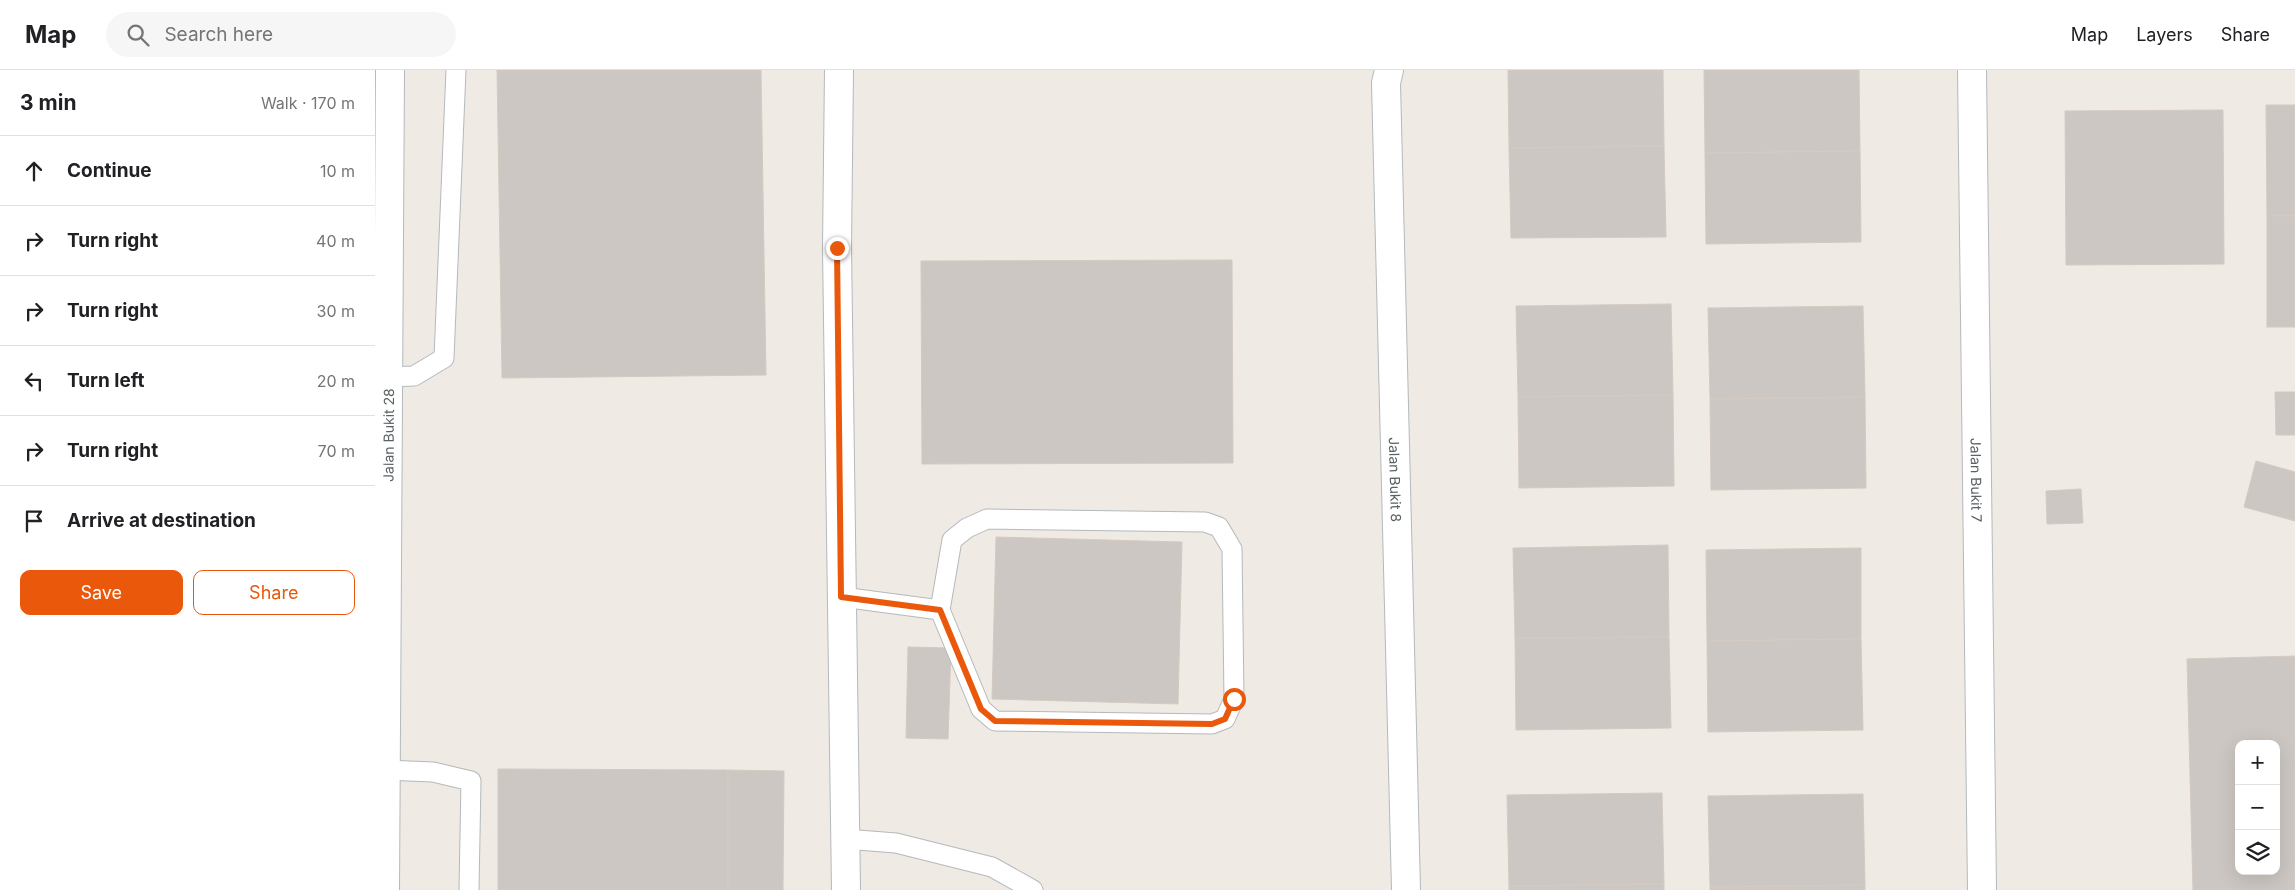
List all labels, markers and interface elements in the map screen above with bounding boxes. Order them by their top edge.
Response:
search box [106,12,456,57]
text: Map [25,20,76,49]
icon: search [124,21,152,49]
text: Search here [164,23,273,46]
text: Map [2071,24,2108,45]
text: Layers [2136,24,2193,45]
text: Share [2221,24,2270,45]
text: 3 min [20,90,76,115]
text: Walk · 170 m [261,93,355,113]
icon: ahead [20,157,48,185]
text: Continue [67,159,152,182]
text: 10 m [320,161,355,181]
icon: right [20,227,48,255]
text: Turn right [67,229,158,252]
text: 40 m [316,231,355,251]
route end [826,237,849,260]
icon: right [20,297,48,325]
text: Turn right [67,299,158,322]
text: 30 m [317,301,355,321]
icon: left [20,367,48,395]
text: Turn left [67,369,145,392]
text: 20 m [317,371,355,391]
street label: Jalan Bukit 28 [379,388,397,482]
icon: right [20,437,48,465]
street label: Jalan Bukit 8 [1386,437,1405,522]
street label: Jalan Bukit 7 [1968,438,1986,522]
text: Turn right [67,439,158,462]
text: 70 m [318,441,355,461]
icon: arrive [20,507,48,535]
text: Arrive at destination [67,509,256,532]
button: Save [20,570,183,615]
button: Share [193,570,355,615]
route start [1223,688,1246,711]
map controls [2235,740,2280,875]
button: + [2235,740,2280,785]
button: − [2235,785,2280,830]
button: layers [2235,830,2280,875]

